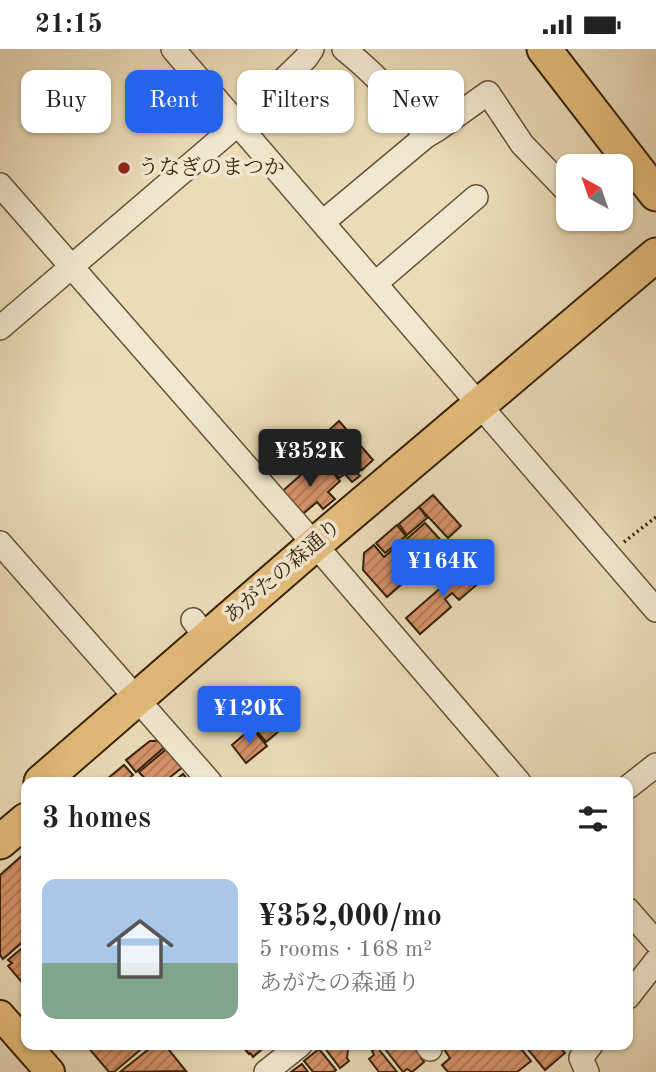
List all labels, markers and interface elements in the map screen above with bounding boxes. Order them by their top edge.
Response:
text: 21:15 [35,12,103,38]
chip: Buy [21,70,111,133]
chip: Rent [125,70,223,133]
chip: Filters [237,70,354,133]
chip: New [368,70,464,133]
north arrow [556,154,634,231]
map controls [556,154,633,231]
place label: うなぎのまつか [138,156,285,179]
marker: うなぎのまつか [116,160,132,176]
pin: ¥352K [261,429,359,489]
text: ¥352K [274,440,346,463]
street label: あがたの森通り [219,514,345,628]
pin: ¥164K [394,539,492,599]
text: ¥164K [407,550,479,573]
pin: ¥120K [200,687,298,746]
text: ¥120K [213,697,285,720]
icon: filters [574,800,612,838]
text: 3 homes [42,804,151,834]
text: ¥352,000/mo [259,902,442,932]
icon: home [98,907,182,991]
text: 5 rooms · 168 m² [259,938,432,961]
text: あがたの森通り [259,972,420,995]

